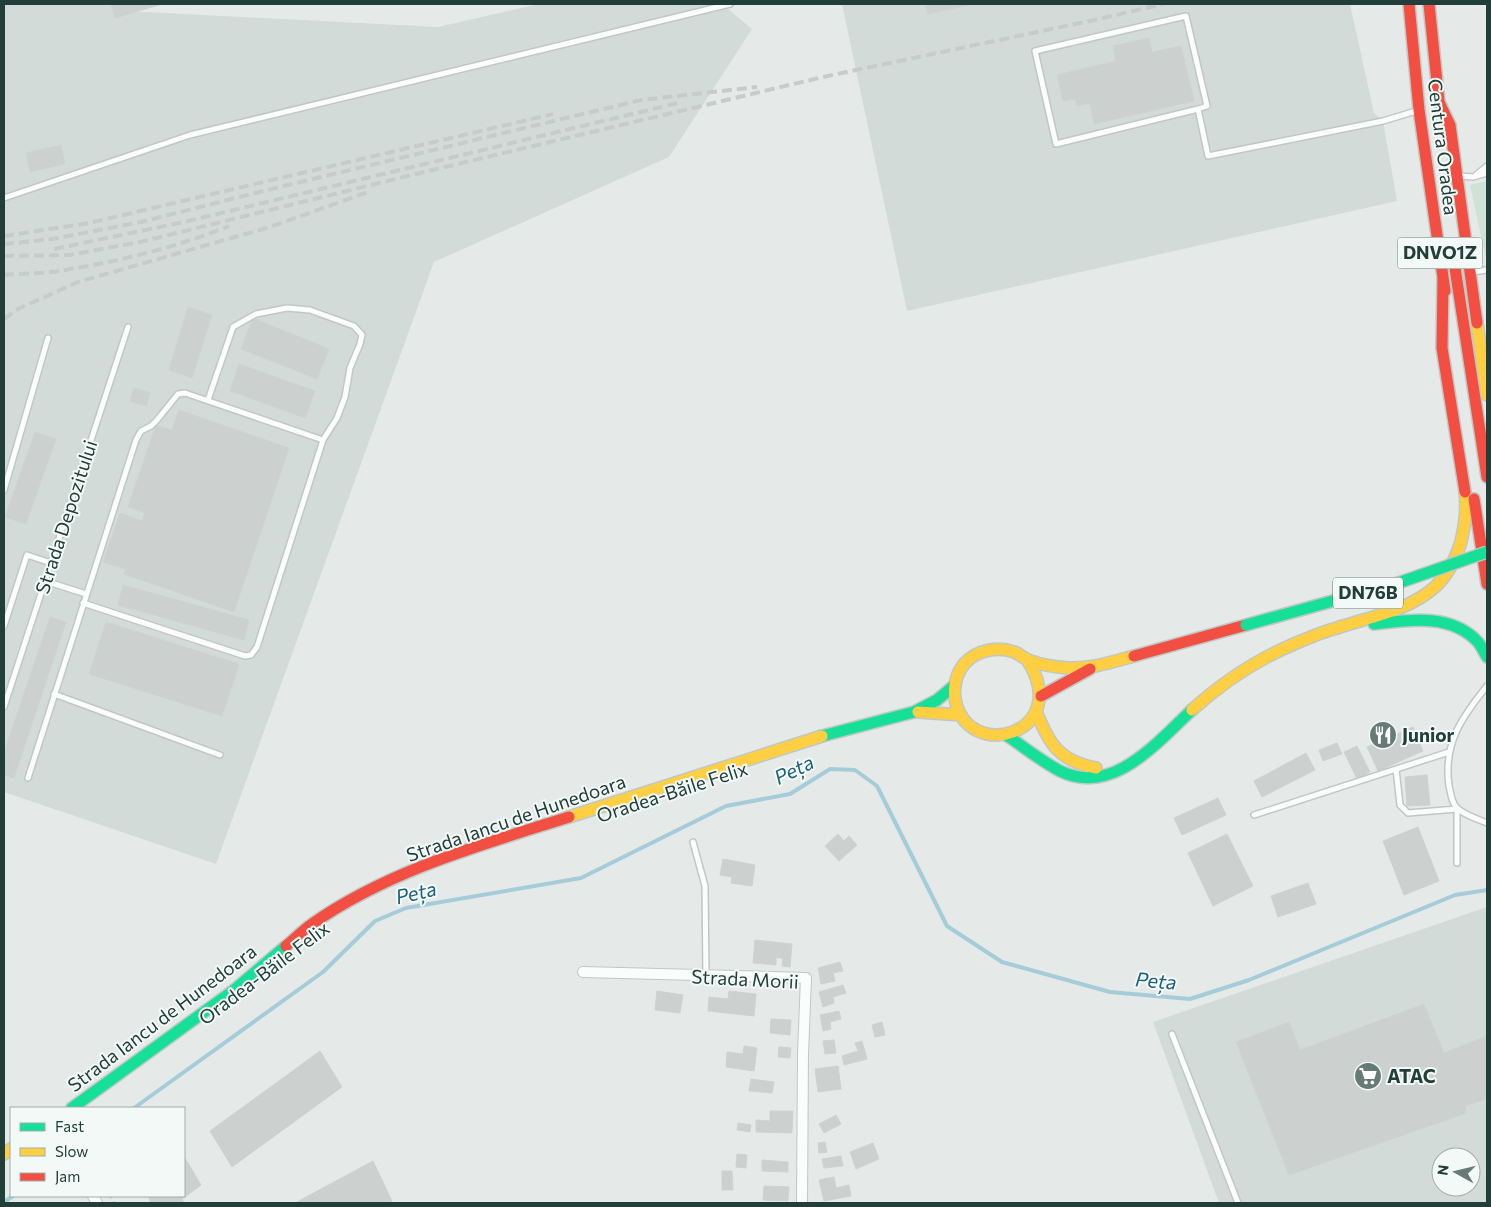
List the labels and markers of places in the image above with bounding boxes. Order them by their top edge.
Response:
restaurant icon: Junior [1368,720,1398,750]
place label: Junior [1402,723,1455,746]
supermarket icon: ATAC [1353,1061,1383,1091]
place label: ATAC [1387,1064,1436,1087]

